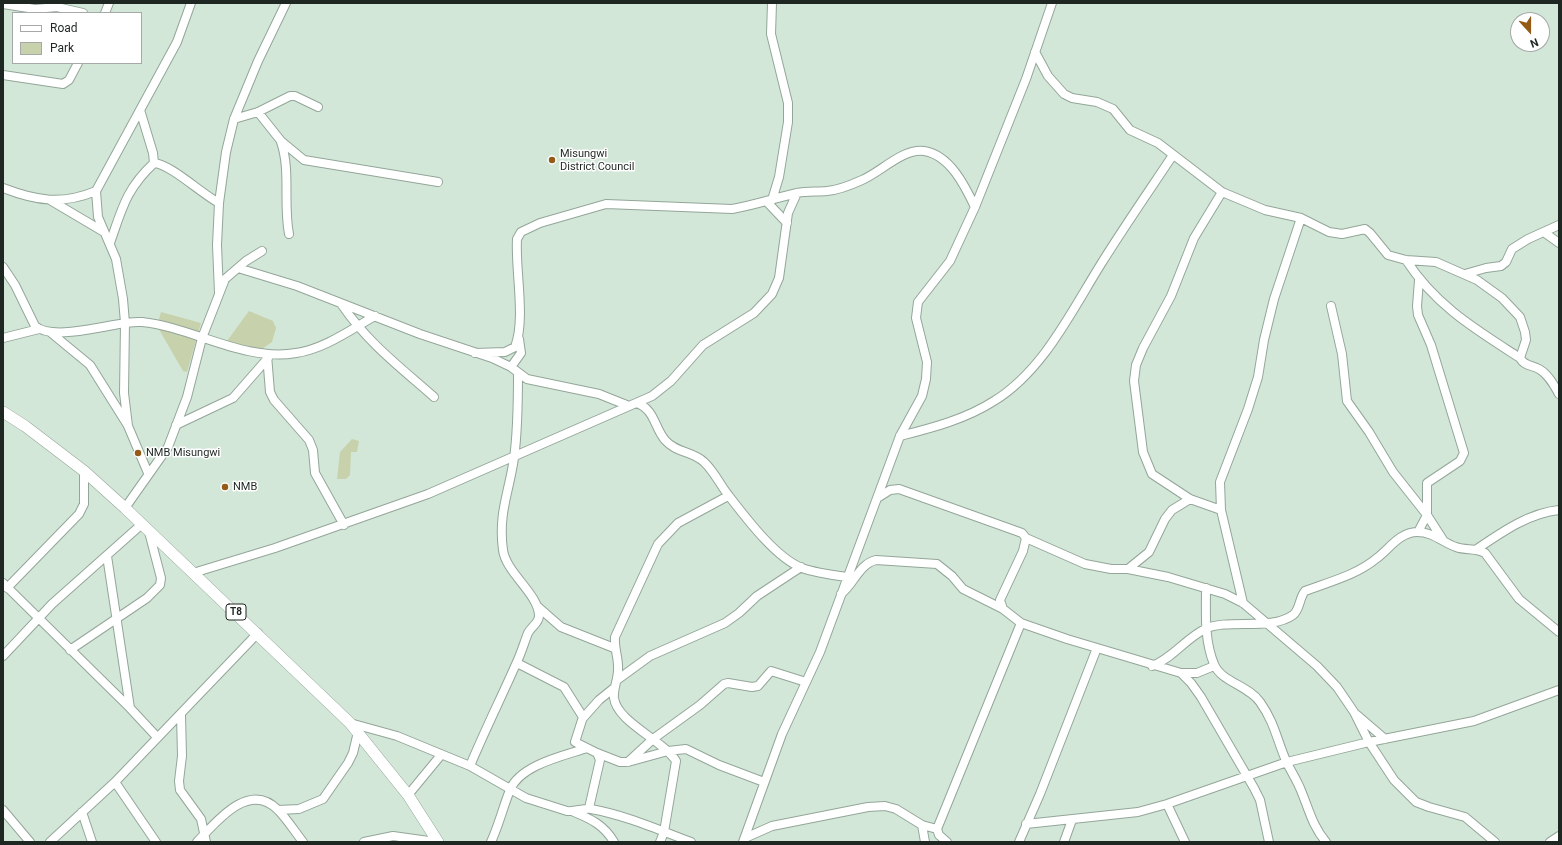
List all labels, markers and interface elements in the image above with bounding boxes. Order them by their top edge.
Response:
legend [12,12,142,64]
north arrow [1510,12,1550,52]
text: Road [50,21,78,35]
text: N [1528,35,1540,50]
text: Park [50,41,74,55]
place label: Misungwi District Council [560,147,634,173]
marker: Misungwi District Council [547,155,557,165]
place label: NMB Misungwi [146,446,220,460]
marker: NMB Misungwi [133,448,143,458]
place label: NMB [233,480,257,494]
marker: NMB [220,482,230,492]
road number: T8 [226,604,246,620]

